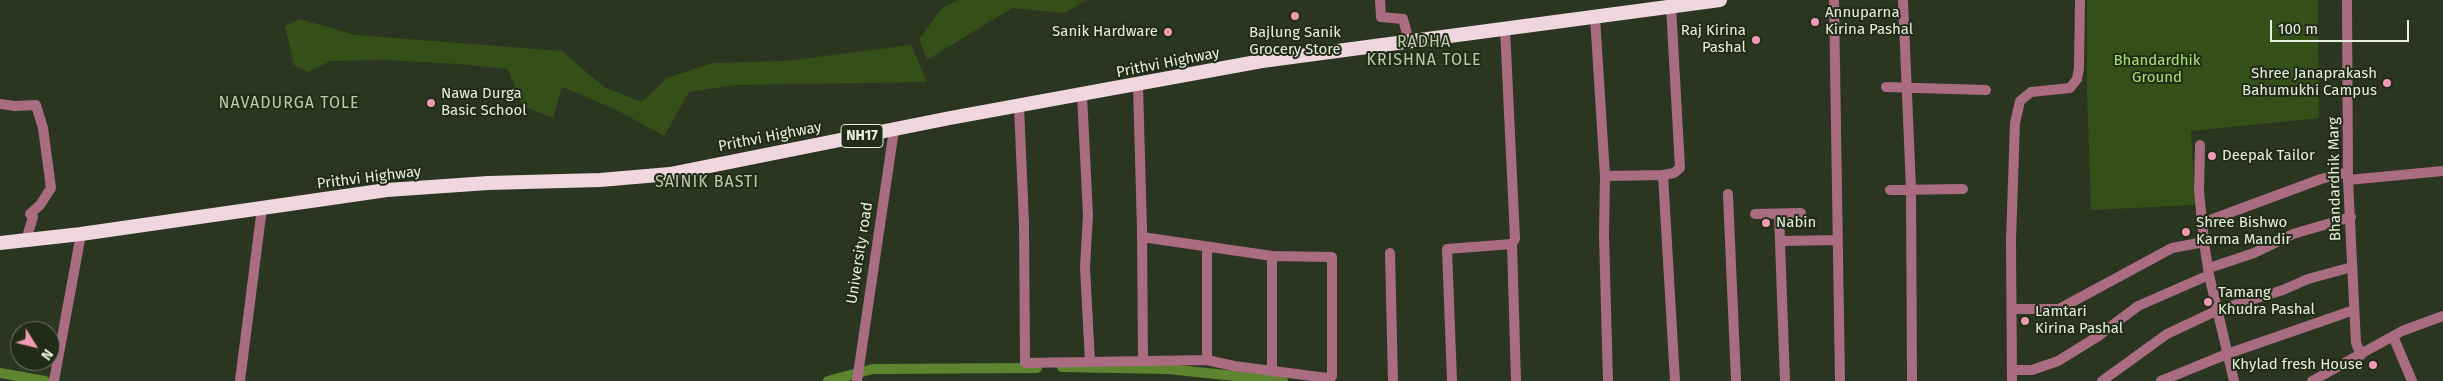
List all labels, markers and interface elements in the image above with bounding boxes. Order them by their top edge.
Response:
place label: Annuparna Kirina Pashal [1825,4,1913,39]
marker: Bajlung Sanik Grocery Store [1289,10,1301,22]
scale bar [2273,10,2412,42]
marker: Annuparna Kirina Pashal [1809,16,1821,28]
text: 100 m [2278,20,2318,38]
place label: Raj Kirina Pashal [1681,22,1746,57]
place label: Sanik Hardware [1052,23,1158,41]
place label: Bajlung Sanik Grocery Store [1249,24,1341,59]
marker: Sanik Hardware [1162,26,1174,38]
district label: RADHA KRISHNA TOLE [1365,33,1483,71]
marker: Raj Kirina Pashal [1750,34,1762,46]
street label: Prithvi Highway [1115,44,1221,82]
park label: Bhandardhik Ground [2114,52,2200,87]
place label: Shree Janaprakash Bahumukhi Campus [2242,65,2377,100]
marker: Shree Janaprakash Bahumukhi Campus [2381,77,2393,89]
place label: Nawa Durga Basic School [441,85,527,120]
district label: NAVADURGA TOLE [217,94,361,114]
marker: Nawa Durga Basic School [425,97,437,109]
street label: Bhandardhik Marg [2325,117,2345,241]
street label: Prithvi Highway [717,118,823,156]
road number: NH17 [841,124,883,148]
place label: Deepak Tailor [2222,147,2315,165]
marker: Deepak Tailor [2206,150,2218,162]
street label: Prithvi Highway [316,163,422,193]
district label: SAINIK BASTI [653,173,761,193]
street label: University road [843,201,877,305]
place label: Nabin [1776,214,1816,232]
place label: Shree Bishwo Karma Mandir [2196,214,2291,249]
marker: Nabin [1760,217,1772,229]
marker: Shree Bishwo Karma Mandir [2180,226,2192,238]
place label: Tamang Khudra Pashal [2218,284,2315,319]
marker: Tamang Khudra Pashal [2202,296,2214,308]
place label: Lamtari Kirina Pashal [2035,303,2123,338]
marker: Lamtari Kirina Pashal [2019,315,2031,327]
north arrow [10,321,60,371]
text: N [37,346,56,363]
place label: Khylad fresh House [2231,356,2363,374]
marker: Khylad fresh House [2367,359,2379,371]

